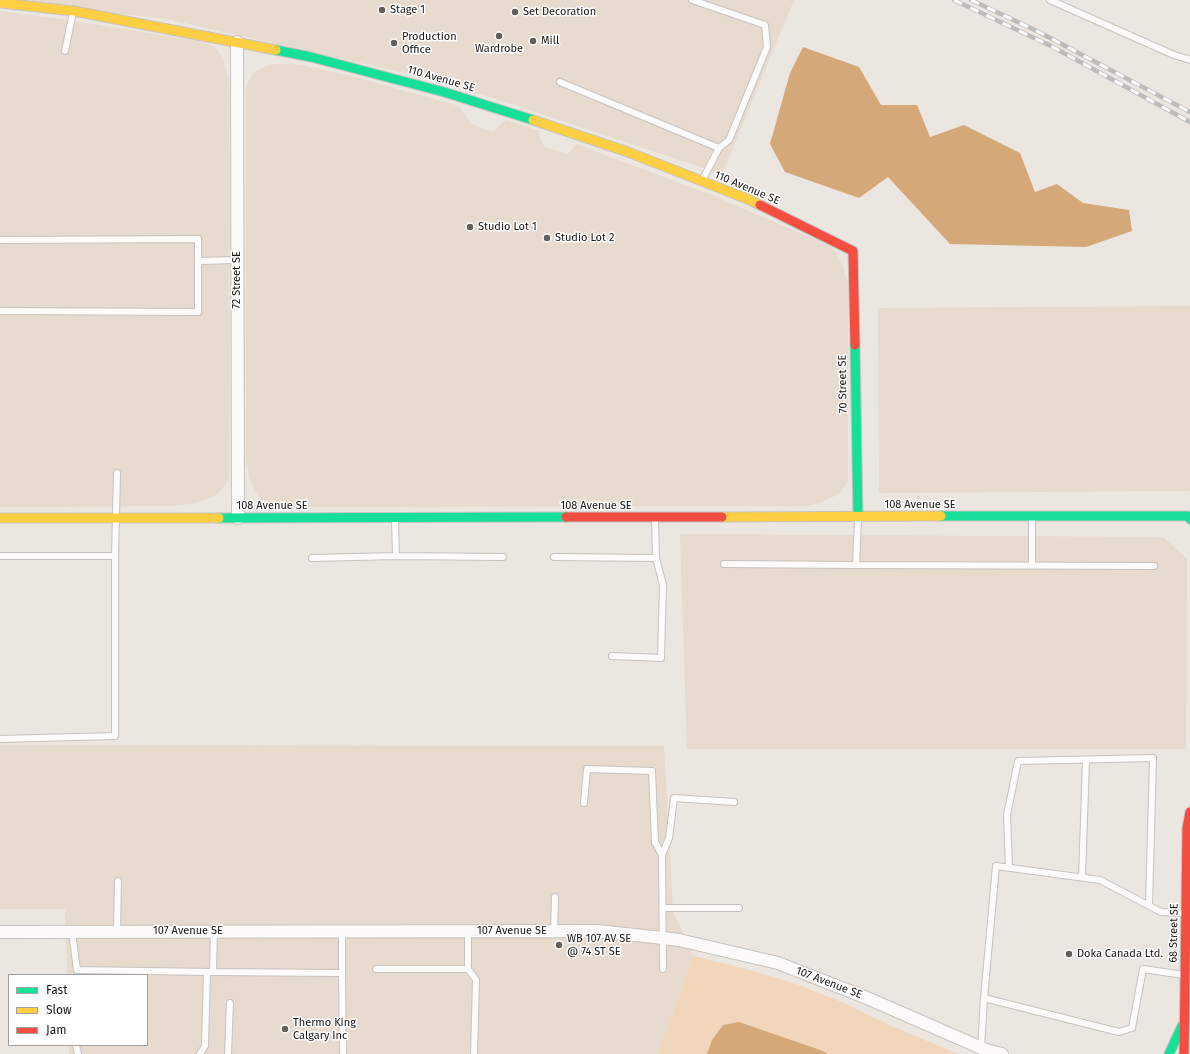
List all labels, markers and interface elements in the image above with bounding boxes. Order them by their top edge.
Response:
place label: Stage 1 [390,3,425,17]
marker: Stage 1 [377,5,387,15]
place label: Set Decoration [523,5,596,19]
marker: Set Decoration [510,7,520,17]
place label: Production Office [402,30,457,56]
marker: Wardrobe [494,31,504,41]
place label: Mill [541,34,559,48]
marker: Mill [528,36,538,46]
marker: Production Office [389,38,399,48]
place label: Wardrobe [475,42,523,56]
street label: 110 Avenue SE [406,63,476,95]
street label: 110 Avenue SE [712,168,782,208]
place label: Studio Lot 1 [478,220,537,234]
marker: Studio Lot 1 [465,222,475,232]
place label: Studio Lot 2 [555,231,614,245]
marker: Studio Lot 2 [542,233,552,243]
street label: 72 Street SE [230,251,244,309]
street label: 70 Street SE [836,355,850,413]
street label: 108 Avenue SE [884,498,956,512]
street label: 108 Avenue SE [236,499,308,513]
street label: 108 Avenue SE [560,499,632,513]
street label: 68 Street SE [1167,903,1181,963]
street label: 107 Avenue SE [153,924,223,938]
street label: 107 Avenue SE [477,924,547,938]
place label: WB 107 AV SE @ 74 ST SE [567,932,631,958]
marker: WB 107 AV SE @ 74 ST SE [554,940,564,950]
place label: Doka Canada Ltd. [1077,947,1163,961]
marker: Doka Canada Ltd. [1064,949,1074,959]
street label: 107 Avenue SE [794,964,864,1002]
legend [8,974,148,1046]
text: Fast [46,983,68,997]
text: Slow [46,1003,72,1017]
place label: Thermo King Calgary Inc [293,1016,356,1042]
text: Jam [46,1023,66,1037]
marker: Thermo King Calgary Inc [280,1024,290,1034]

